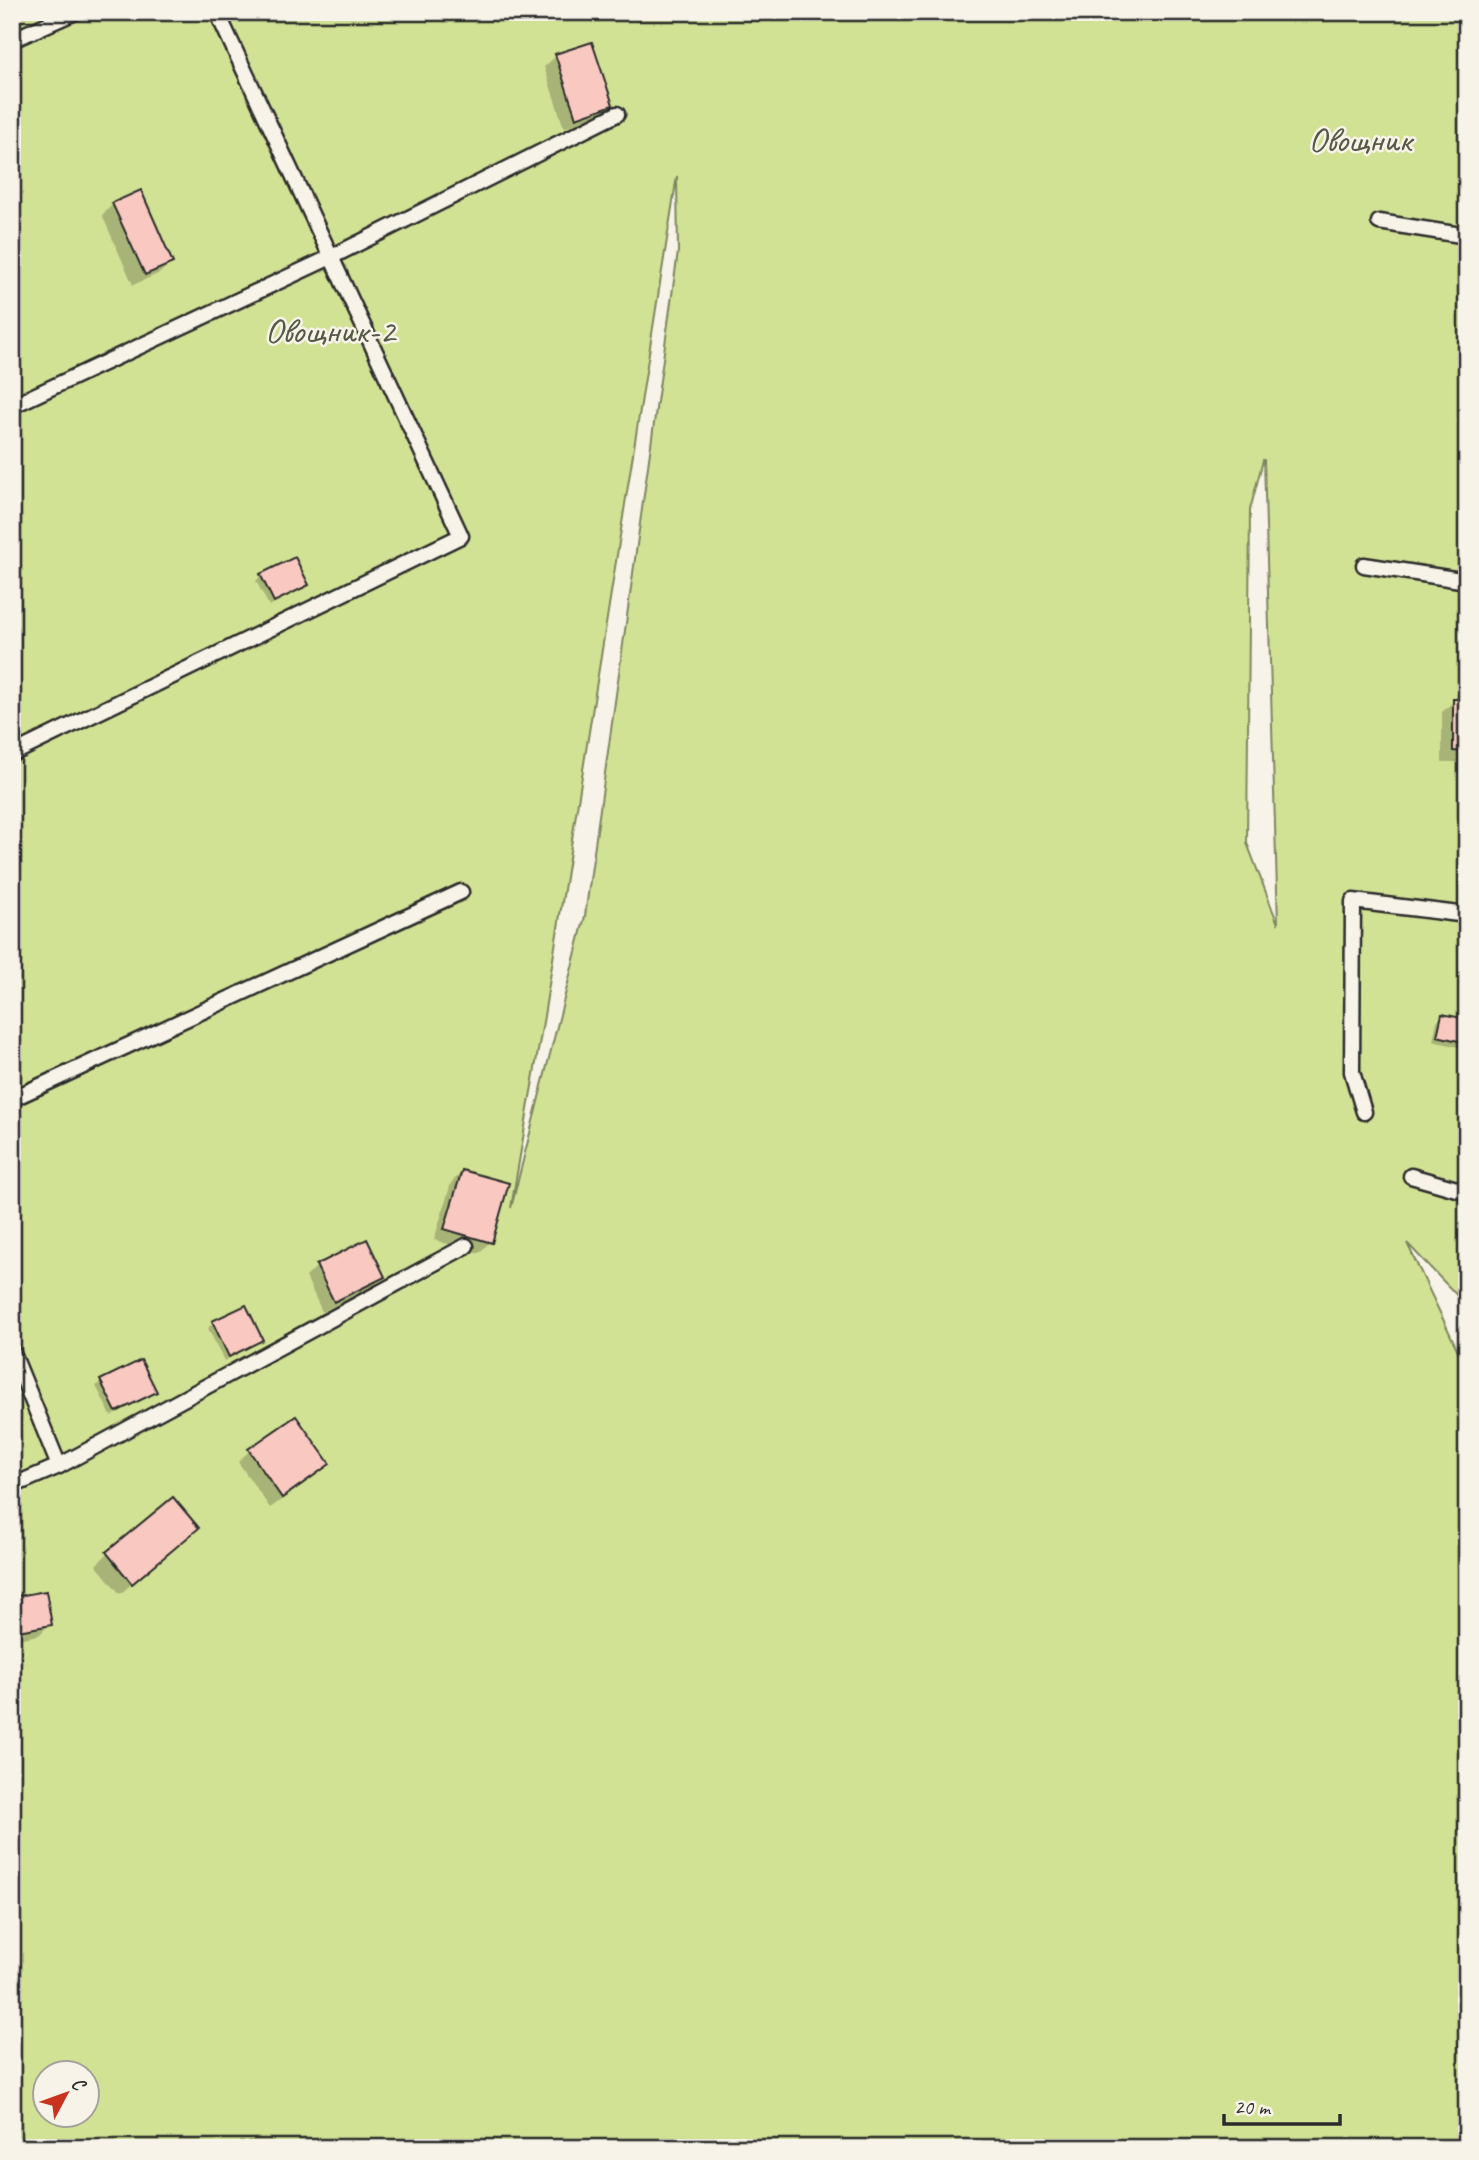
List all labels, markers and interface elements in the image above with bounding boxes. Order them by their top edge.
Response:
park label: Овощник [1309,117,1415,162]
park label: Овощник-2 [265,308,398,353]
north arrow [32,2058,102,2128]
text: С [66,2072,92,2097]
scale bar [1224,2083,1339,2127]
text: 20 m [1234,2094,1272,2120]

